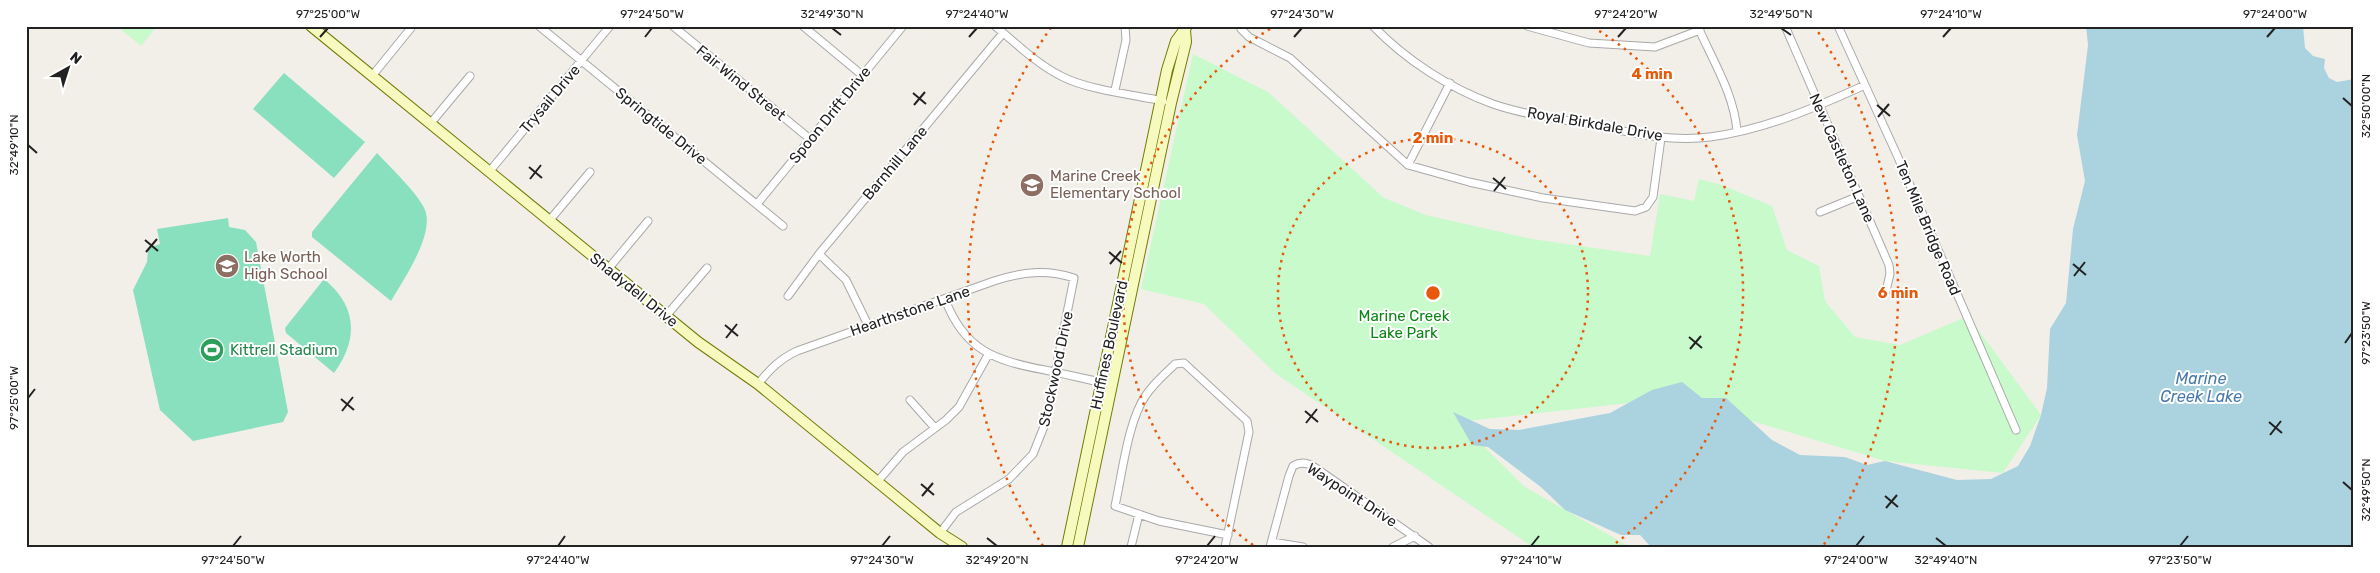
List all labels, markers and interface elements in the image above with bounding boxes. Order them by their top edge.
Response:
text: 97°25'00"W [296,7,360,21]
text: 97°24'50"W [620,7,684,21]
text: 32°49'30"N [800,7,864,21]
text: 97°24'40"W [945,7,1009,21]
text: 97°24'30"W [1270,7,1334,21]
text: 97°24'20"W [1594,7,1658,21]
text: 32°49'50"N [1749,7,1813,21]
text: 97°24'10"W [1920,7,1982,21]
text: 97°24'00"W [2243,7,2307,21]
street label: Fair Wind Street [693,41,789,125]
north arrow [42,42,92,92]
text: N [67,49,85,68]
street label: Trysail Drive [516,61,584,137]
street label: Spoon Drift Drive [785,63,875,167]
text: 4 min [1631,65,1673,83]
text: 32°50'00"N [2359,74,2373,138]
street label: Springtide Drive [612,84,710,168]
street label: New Castleton Lane [1805,91,1879,225]
street label: Royal Birkdale Drive [1526,103,1664,145]
text: 32°49'10"N [7,114,21,176]
street label: Barnhill Lane [859,122,931,204]
text: 2 min [1413,129,1453,147]
street label: Ten Mile Bridge Road [1891,158,1965,298]
place label: Marine Creek Elementary School [1050,167,1181,202]
school or university icon: Marine Creek Elementary School [1019,172,1045,198]
place label: Lake Worth High School [244,248,328,283]
street label: Shadydell Drive [586,249,682,331]
school or university icon: Lake Worth High School [214,253,240,279]
street label: Huffines Boulevard [1087,279,1131,411]
street label: Hearthstone Lane [848,282,972,340]
centre of rings [1424,284,1442,302]
text: 6 min [1878,284,1918,302]
text: 97°23'50"W [2359,301,2373,365]
park label: Marine Creek Lake Park [1359,307,1450,342]
street label: Stockwood Drive [1035,310,1077,428]
sports icon: Kittrell Stadium [199,337,225,363]
place label: Kittrell Stadium [230,341,338,359]
text: 97°25'00"W [7,366,21,430]
water label: Marine Creek Lake [2160,369,2242,406]
text: 32°49'50"N [2359,458,2373,522]
street label: Waypoint Drive [1304,459,1400,531]
text: 97°24'50"W [201,553,265,567]
text: 97°24'40"W [526,553,590,567]
text: 97°24'30"W [850,553,914,567]
text: 32°49'20"N [966,553,1028,567]
text: 97°24'20"W [1175,553,1239,567]
text: 97°24'10"W [1500,553,1562,567]
text: 97°24'00"W [1824,553,1888,567]
text: 32°49'40"N [1915,553,1977,567]
text: 97°23'50"W [2148,553,2212,567]

